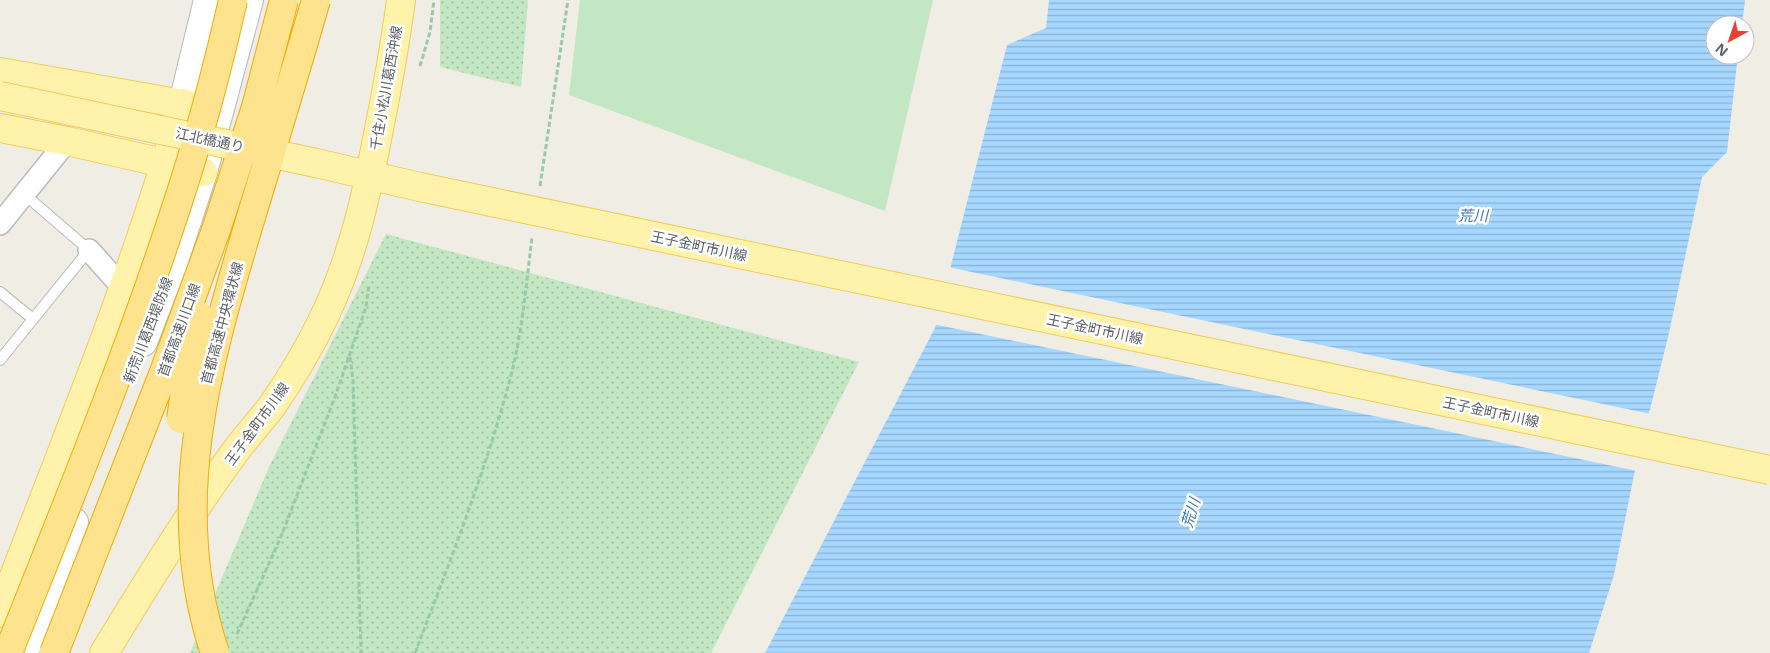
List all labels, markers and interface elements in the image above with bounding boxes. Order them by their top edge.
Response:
north arrow [1705,15,1755,65]
street label: 千住小松川葛西沖線 [365,24,406,152]
text: N [1711,39,1732,61]
street label: 江北橋通り [174,123,246,156]
water label: 荒川 [1458,205,1490,225]
street label: 王子金町市川線 [649,226,749,265]
street label: 首都高速中央環状線 [196,260,247,386]
street label: 新荒川葛西堤防線 [119,274,176,386]
street label: 首都高速川口線 [153,281,204,379]
street label: 王子金町市川線 [1045,309,1145,348]
street label: 王子金町市川線 [220,378,293,469]
street label: 王子金町市川線 [1441,392,1541,431]
water label: 荒川 [1176,494,1205,530]

